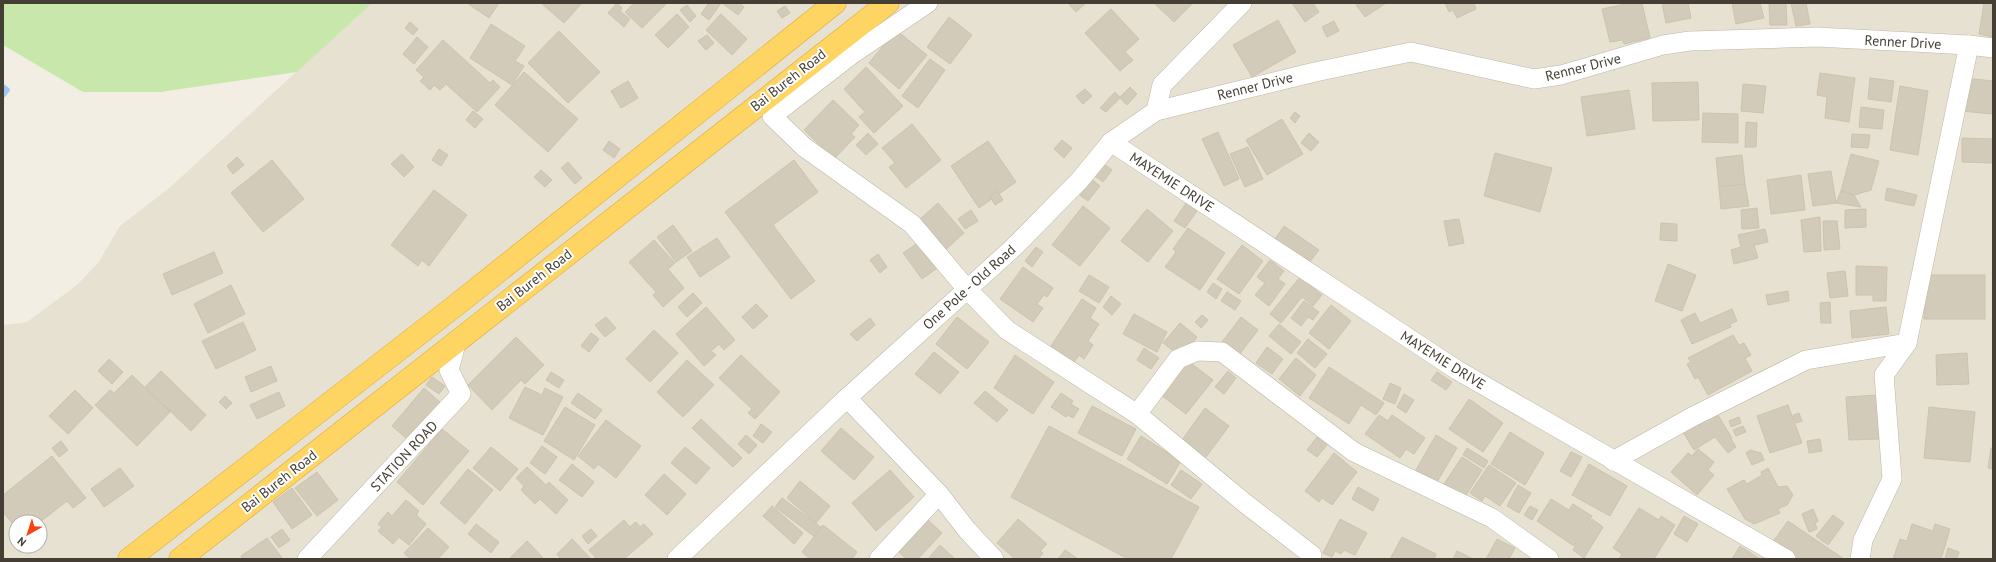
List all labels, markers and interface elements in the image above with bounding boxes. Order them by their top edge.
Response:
street label: Renner Drive [1864,31,1942,53]
street label: Bai Bureh Road [747,45,829,115]
street label: Renner Drive [1543,49,1623,85]
street label: Renner Drive [1215,68,1295,104]
street label: MAYEMIE DRIVE [1126,148,1218,216]
street label: One Pole - Old Road [919,241,1019,333]
street label: Bai Bureh Road [493,245,575,315]
street label: MAYEMIE DRIVE [1397,327,1489,393]
street label: STATION ROAD [367,417,441,495]
street label: Bai Bureh Road [238,446,320,516]
north arrow [8,514,48,554]
text: N [14,534,29,549]

